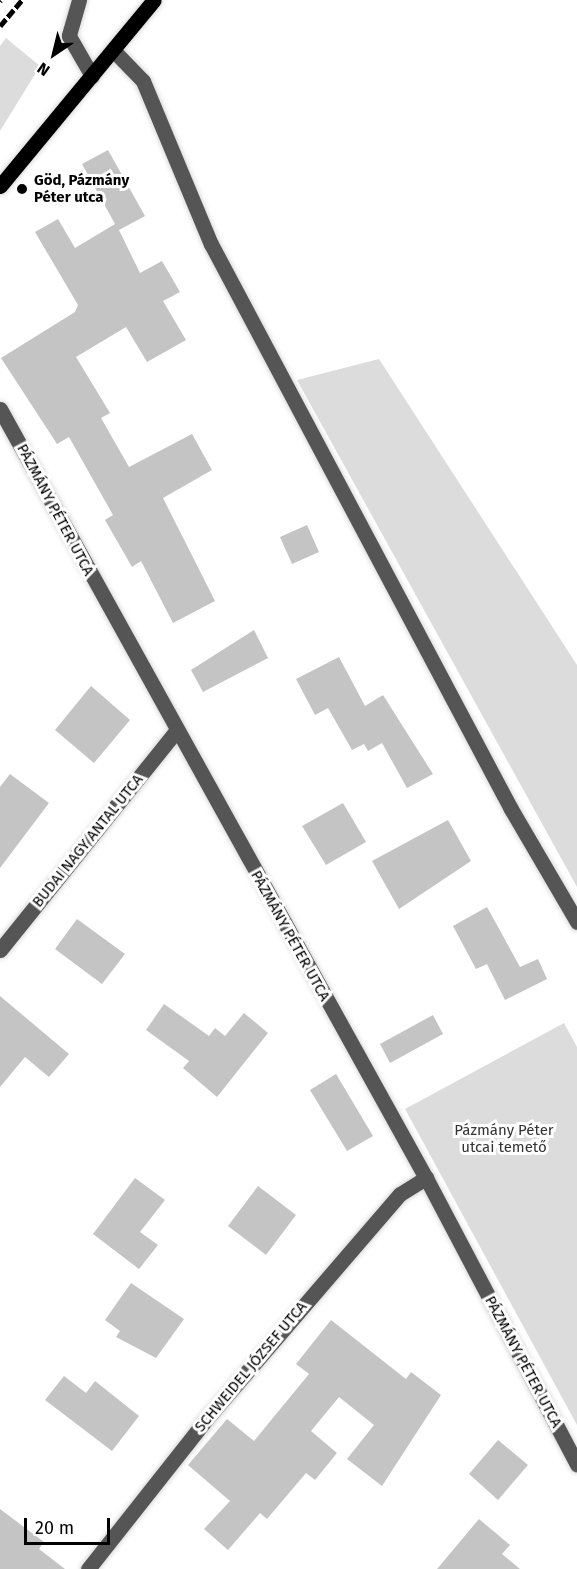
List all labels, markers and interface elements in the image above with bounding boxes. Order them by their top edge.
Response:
north arrow [24,24,84,84]
text: N [34,58,53,80]
place label: Göd, Pázmány Péter utca [34,171,129,206]
marker: Göd, Pázmány Péter utca [15,182,29,196]
street label: PÁZMÁNY PÉTER UTCA [13,441,97,579]
street label: BUDAI NAGY ANTAL UTCA [29,771,147,911]
street label: PÁZMÁNY PÉTER UTCA [247,868,333,1004]
park label: Pázmány Péter utcai temető [454,1121,554,1156]
street label: PÁZMÁNY PÉTER UTCA [481,1293,565,1431]
street label: SCHWEIDEL JÓZSEF UTCA [191,1298,311,1436]
scale bar [27,1506,112,1544]
text: 20 m [35,1517,74,1539]

